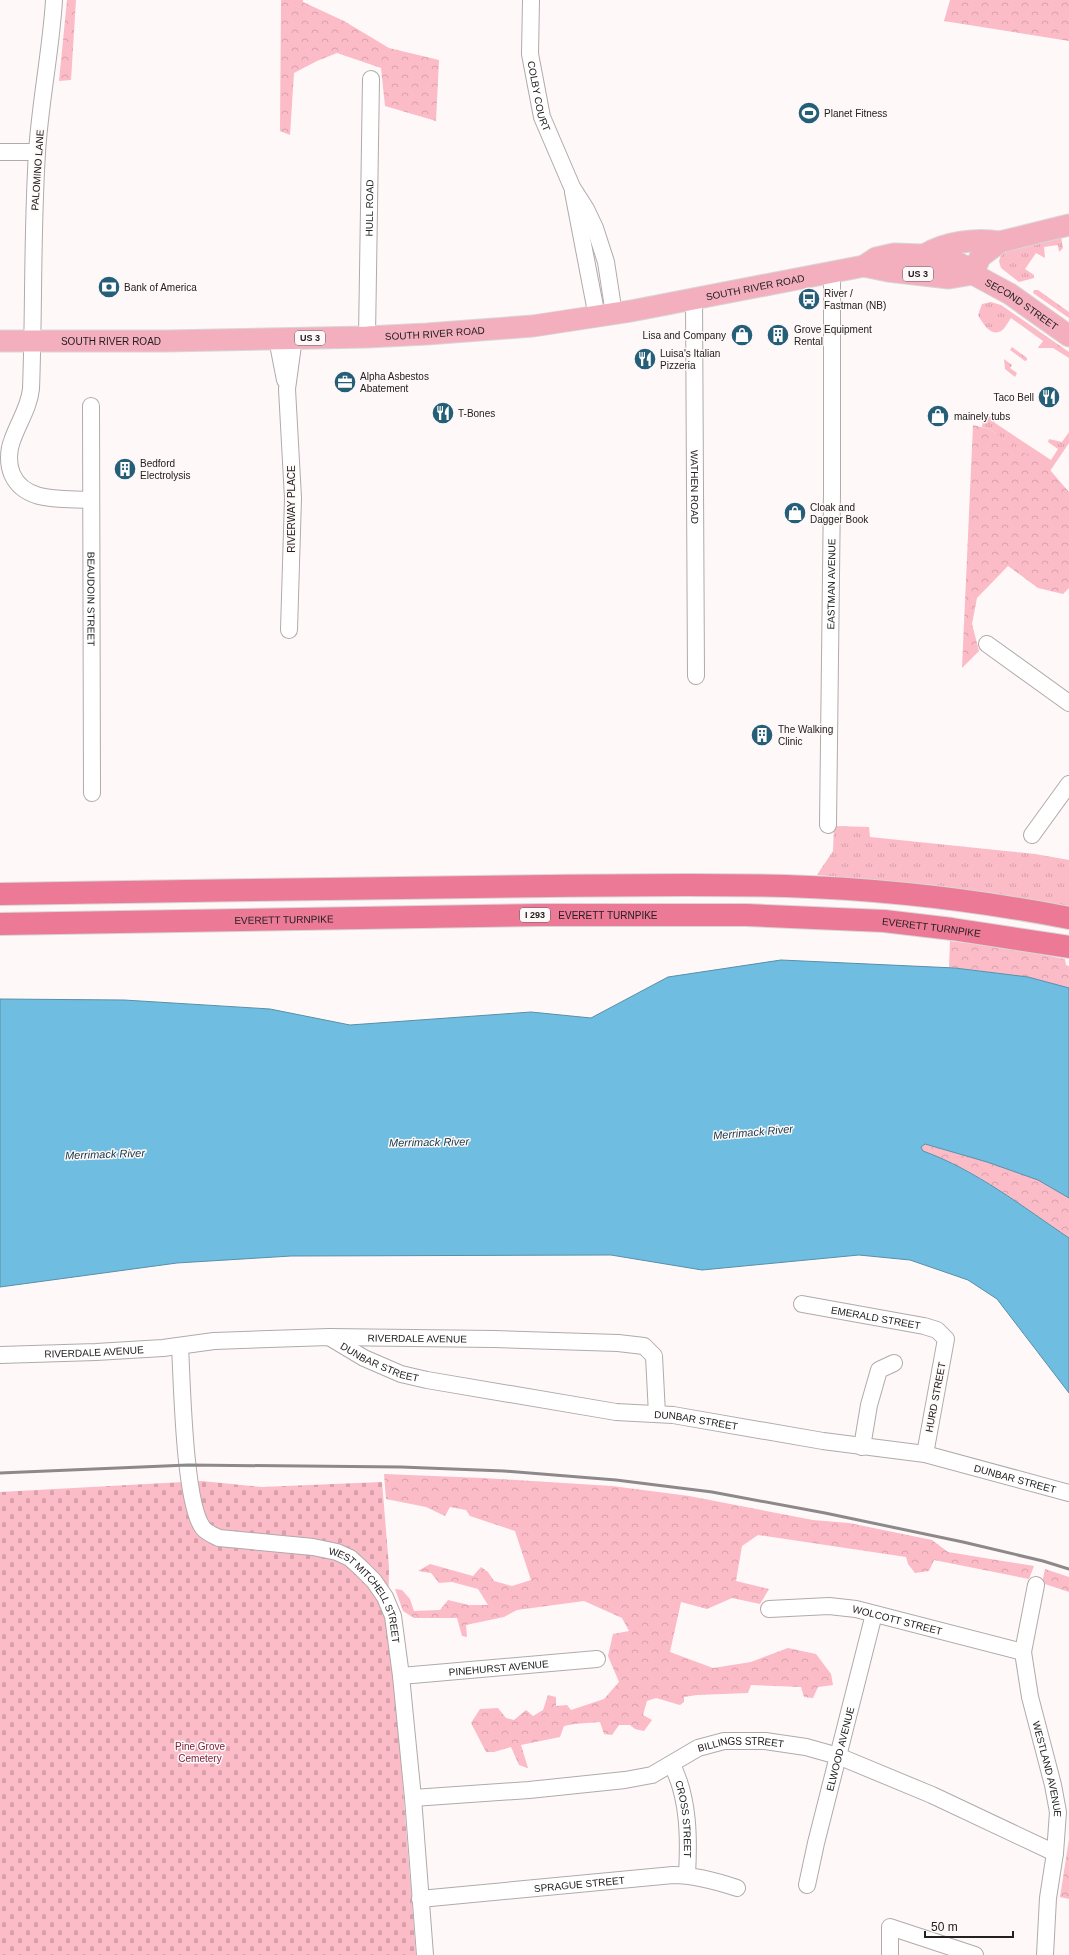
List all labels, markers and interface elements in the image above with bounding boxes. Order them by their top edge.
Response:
street label: COLBY COURT [525,60,552,133]
sports icon: Planet Fitness [796,100,822,126]
place label: Planet Fitness [824,108,887,119]
street label: PALOMINO LANE [29,129,46,211]
street label: HULL ROAD [364,179,375,237]
road number: US 3 [903,267,933,281]
street label: SOUTH RIVER ROAD [705,273,805,302]
bank icon: Bank of America [96,274,122,300]
street label: SECOND STREET [983,277,1060,332]
place label: Bank of America [124,282,197,293]
bus stop icon: River / Fastman (NB) [796,286,822,312]
place label: River / Fastman (NB) [824,288,886,311]
shop icon: Lisa and Company [729,322,755,348]
building icon: Grove Equipment Rental [765,322,791,348]
place label: Grove Equipment Rental [794,324,872,347]
street label: SOUTH RIVER ROAD [385,325,485,342]
place label: Lisa and Company [643,330,726,341]
road number: US 3 [295,331,325,345]
street label: SOUTH RIVER ROAD [61,336,161,347]
restaurant icon: Luisa's Italian Pizzeria [632,346,658,372]
place label: Luisa's Italian Pizzeria [660,348,720,371]
office icon: Alpha Asbestos Abatement [332,369,358,395]
place label: Alpha Asbestos Abatement [360,371,429,394]
restaurant icon: Taco Bell [1036,384,1062,410]
place label: Taco Bell [993,392,1034,403]
restaurant icon: T-Bones [430,400,456,426]
shop icon: mainely tubs [925,403,951,429]
place label: T-Bones [458,408,495,419]
place label: mainely tubs [954,411,1010,422]
street label: WATHEN ROAD [689,450,700,524]
building icon: Bedford Electrolysis [112,456,138,482]
place label: Bedford Electrolysis [140,458,191,481]
street label: RIVERWAY PLACE [286,465,297,553]
shop icon: Cloak and Dagger Book [782,500,808,526]
place label: Cloak and Dagger Book [810,502,869,525]
street label: EASTMAN AVENUE [825,538,837,630]
street label: BEAUDOIN STREET [85,552,97,646]
building icon: The Walking Clinic [749,722,775,748]
place label: The Walking Clinic [778,724,833,747]
road number: I 293 [520,908,550,922]
street label: EVERETT TURNPIKE [558,910,658,921]
street label: EVERETT TURNPIKE [234,913,334,926]
street label: EVERETT TURNPIKE [882,916,982,939]
water label: Merrimack River [713,1122,795,1141]
water label: Merrimack River [389,1135,470,1149]
water label: Merrimack River [65,1147,147,1161]
street label: EMERALD STREET [830,1304,921,1331]
street label: RIVERDALE AVENUE [368,1332,467,1345]
street label: DUNBAR STREET [339,1340,420,1384]
street label: RIVERDALE AVENUE [44,1344,144,1360]
street label: HURD STREET [923,1361,948,1433]
street label: DUNBAR STREET [654,1409,739,1432]
street label: DUNBAR STREET [973,1463,1057,1495]
street label: WEST MITCHELL STREET [328,1545,402,1644]
street label: WOLCOTT STREET [851,1603,943,1637]
street label: PINEHURST AVENUE [448,1658,549,1678]
street label: ELWOOD AVENUE [824,1705,856,1792]
street label: WESTLAND AVENUE [1031,1720,1063,1818]
street label: BILLINGS STREET [696,1735,785,1754]
park label: Pine Grove Cemetery [175,1741,225,1764]
street label: CROSS STREET [673,1779,693,1858]
street label: SPRAGUE STREET [533,1875,625,1894]
scale bar [925,1913,1013,1939]
text: 50 m [931,1920,958,1934]

